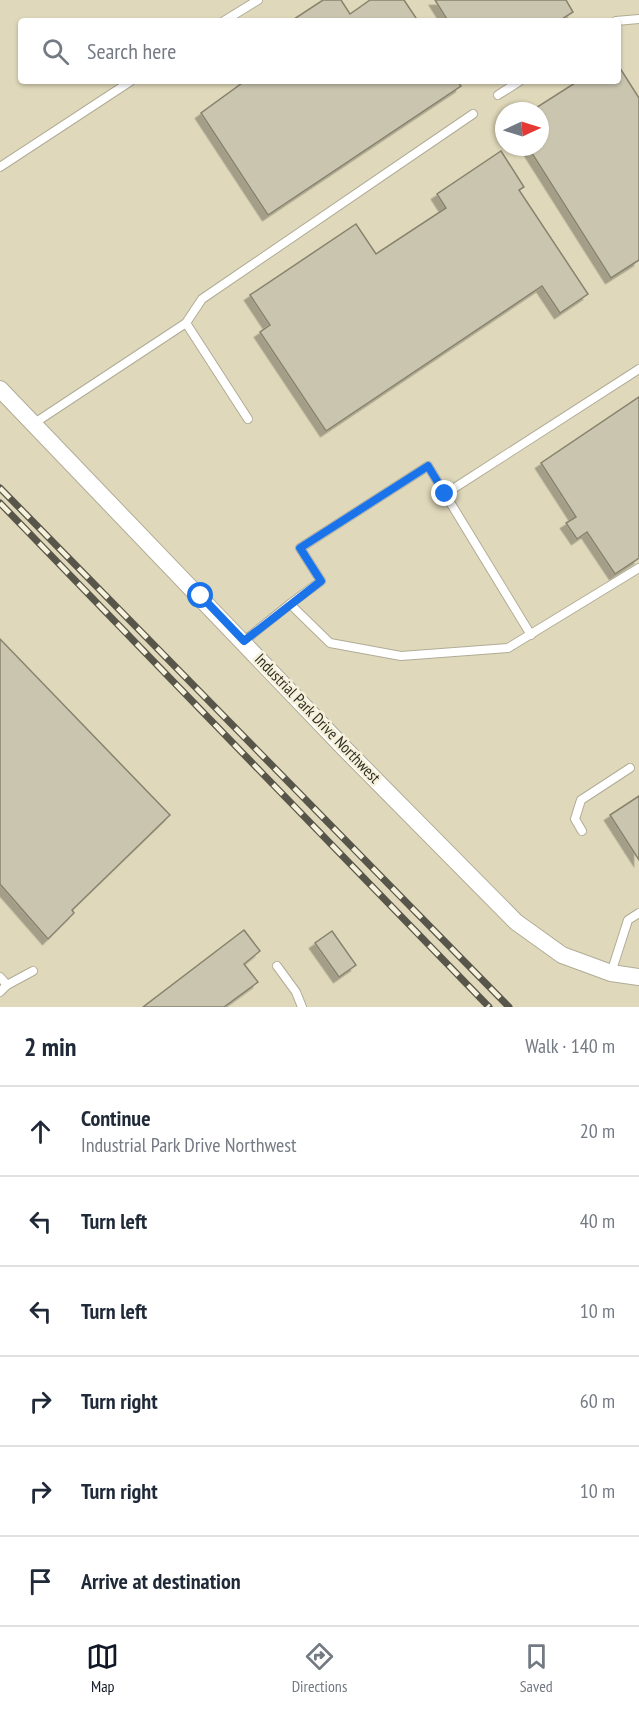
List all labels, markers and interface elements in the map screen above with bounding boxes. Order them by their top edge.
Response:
search box [18,18,621,84]
icon: search [39,35,72,68]
text: Search here [87,37,176,65]
north arrow [495,102,549,156]
route end [431,480,457,506]
route start [187,582,213,608]
street label: Industrial Park Drive Northwest [251,649,386,787]
text: 2 min [24,1030,77,1063]
text: Walk · 140 m [525,1033,615,1059]
text: Continue [81,1104,151,1132]
icon: ahead [24,1115,57,1148]
text: 20 m [580,1118,615,1144]
text: Industrial Park Drive Northwest [81,1132,297,1158]
icon: left [24,1205,57,1238]
text: Turn left [81,1207,147,1235]
text: 40 m [580,1208,615,1234]
icon: left [24,1295,57,1328]
text: Turn left [81,1297,147,1325]
text: 10 m [580,1298,615,1324]
icon: right [24,1385,57,1418]
text: Turn right [81,1387,158,1415]
text: 60 m [580,1388,615,1414]
icon: right [24,1475,57,1508]
text: Turn right [81,1477,158,1505]
text: 10 m [580,1478,615,1504]
icon: arrive [24,1565,57,1598]
text: Arrive at destination [81,1567,241,1595]
tab: Map [86,1640,119,1696]
tab: Directions [292,1640,347,1696]
tab: Saved [520,1640,553,1696]

